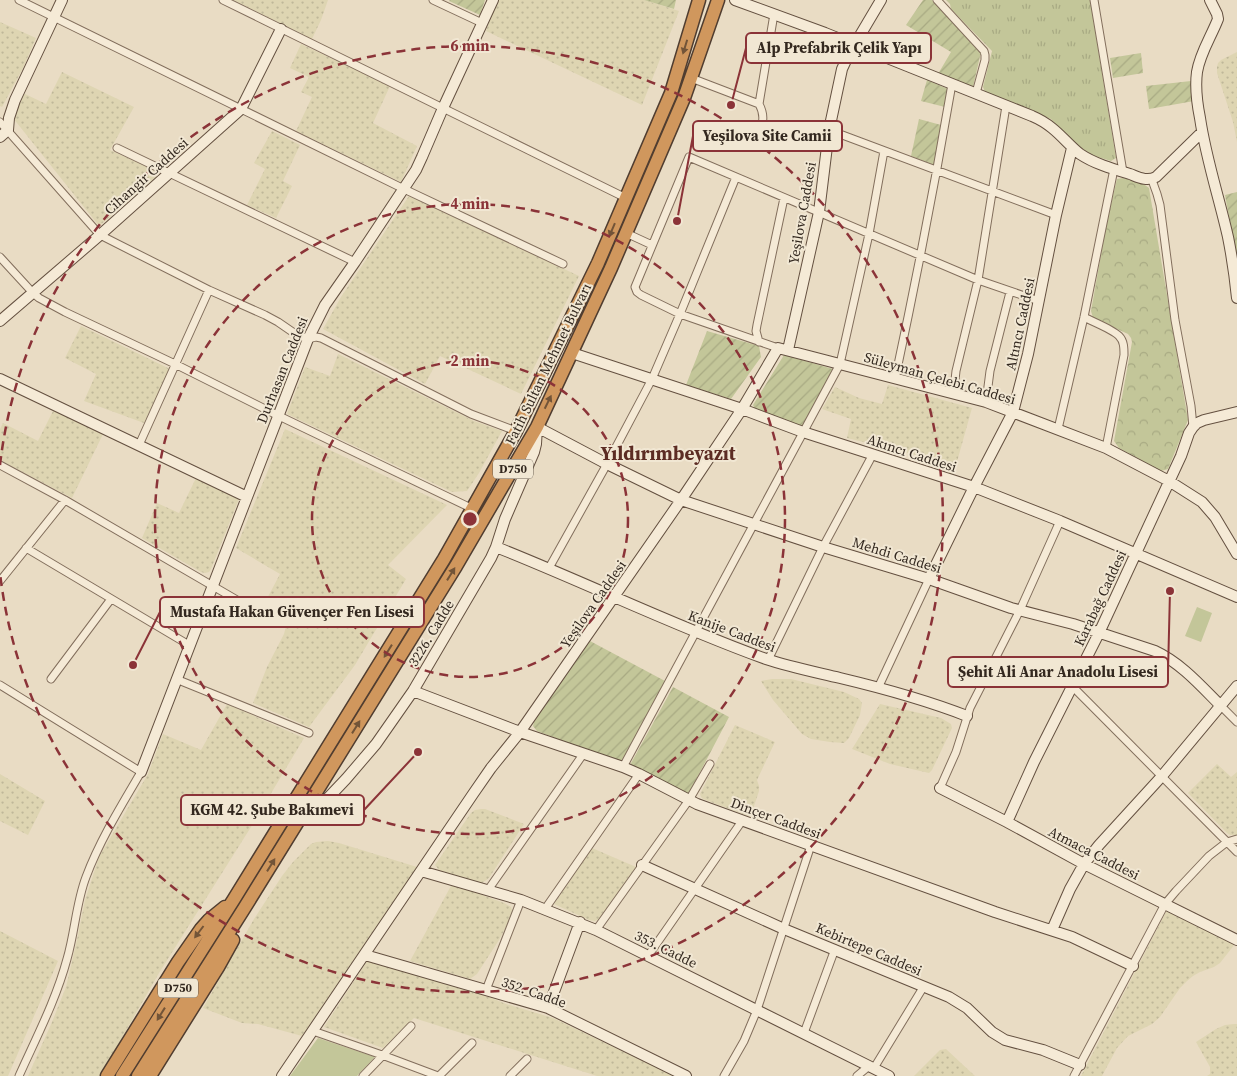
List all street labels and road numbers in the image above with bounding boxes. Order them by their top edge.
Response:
street label: Cihangir Caddesi [100,133,192,219]
street label: Yeşilova Caddesi [783,160,821,266]
street label: Altıncı Caddesi [1000,276,1040,372]
street label: Fatih Sultan Mehmet Bulvarı [500,280,596,448]
street label: Durhasan Caddesi [251,314,313,426]
street label: Süleyman Çelebi Caddesi [862,347,1018,409]
street label: Akıncı Caddesi [865,429,959,477]
road number: D750 [493,459,533,478]
street label: Mehdi Caddesi [850,532,944,578]
street label: Karabağ Caddesi [1069,547,1131,649]
street label: Yeşilova Caddesi [555,556,631,652]
street label: 3226. Cadde [403,596,459,670]
street label: Kanije Caddesi [685,605,779,657]
street label: Dinçer Caddesi [728,792,824,844]
street label: Atmaca Caddesi [1045,821,1143,885]
street label: Kebirtepe Caddesi [813,918,925,980]
street label: 353. Cadde [631,925,701,973]
street label: 352. Cadde [499,972,569,1012]
road number: D750 [158,978,198,998]

